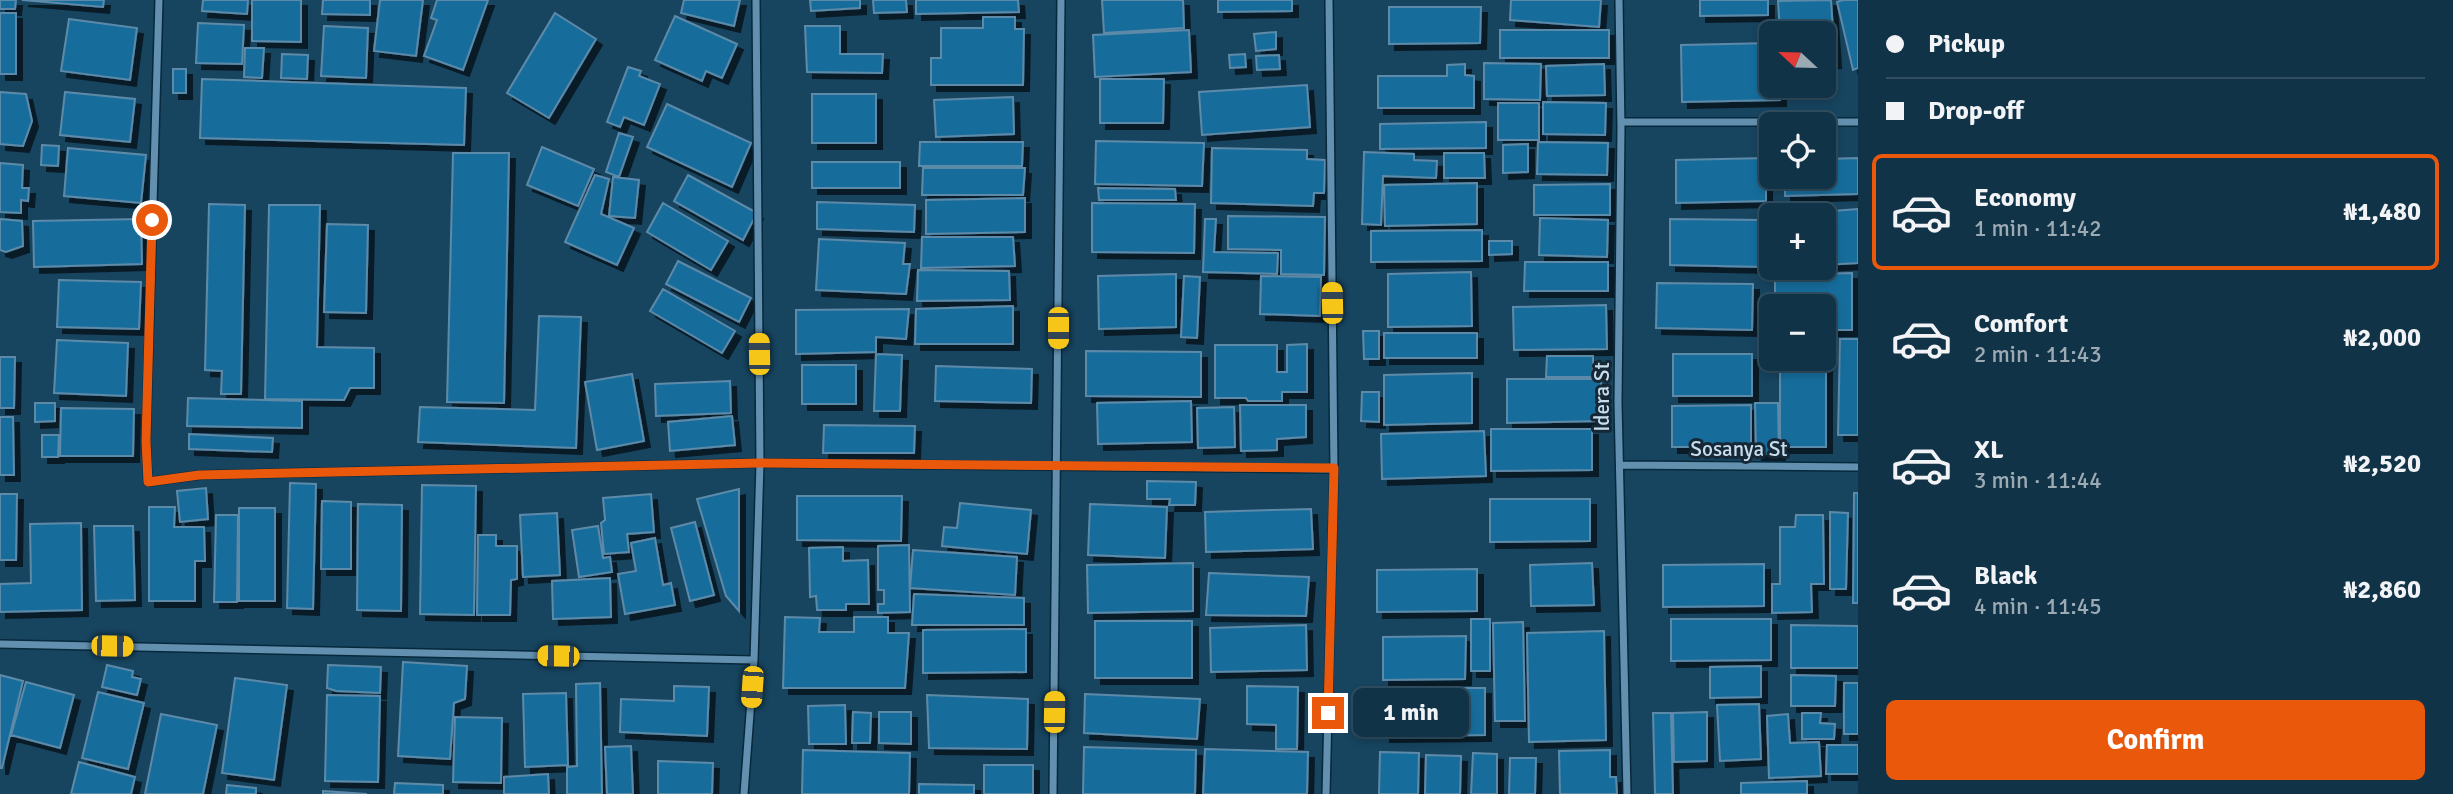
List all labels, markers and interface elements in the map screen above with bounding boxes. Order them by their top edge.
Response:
north arrow [1759,21,1836,98]
map controls [1759,21,1836,371]
text: Pickup [1928,28,2005,60]
text: Drop-off [1928,95,2024,127]
button: locate [1759,112,1836,189]
icon: car [1890,181,1953,244]
text: Economy [1974,182,2076,214]
text: ₦1,480 [2343,196,2421,228]
button: + [1759,203,1836,280]
route start [136,204,168,236]
text: 1 min · 11:42 [1974,214,2102,243]
car [1322,282,1343,324]
button: − [1759,294,1836,371]
car [1048,307,1069,349]
icon: car [1890,307,1953,370]
text: Comfort [1974,308,2068,340]
text: ₦2,000 [2343,322,2421,354]
car [749,333,770,375]
text: 2 min · 11:43 [1974,340,2102,369]
street label: Idera St [1589,362,1615,432]
icon: car [1890,433,1953,496]
text: XL [1974,434,2004,466]
street label: Sosanya St [1690,436,1788,462]
text: ₦2,520 [2343,448,2421,480]
text: 3 min · 11:44 [1974,466,2102,495]
icon: car [1890,559,1953,622]
text: Black [1974,560,2037,592]
text: ₦2,860 [2343,574,2421,606]
text: 4 min · 11:45 [1974,592,2102,621]
car [91,635,134,657]
car [537,645,580,667]
car [741,665,764,709]
callout: 1 min [1352,688,1468,738]
car [1044,691,1065,733]
route end [1312,697,1344,729]
text: 1 min [1383,698,1439,727]
button: Confirm [1886,700,2425,780]

